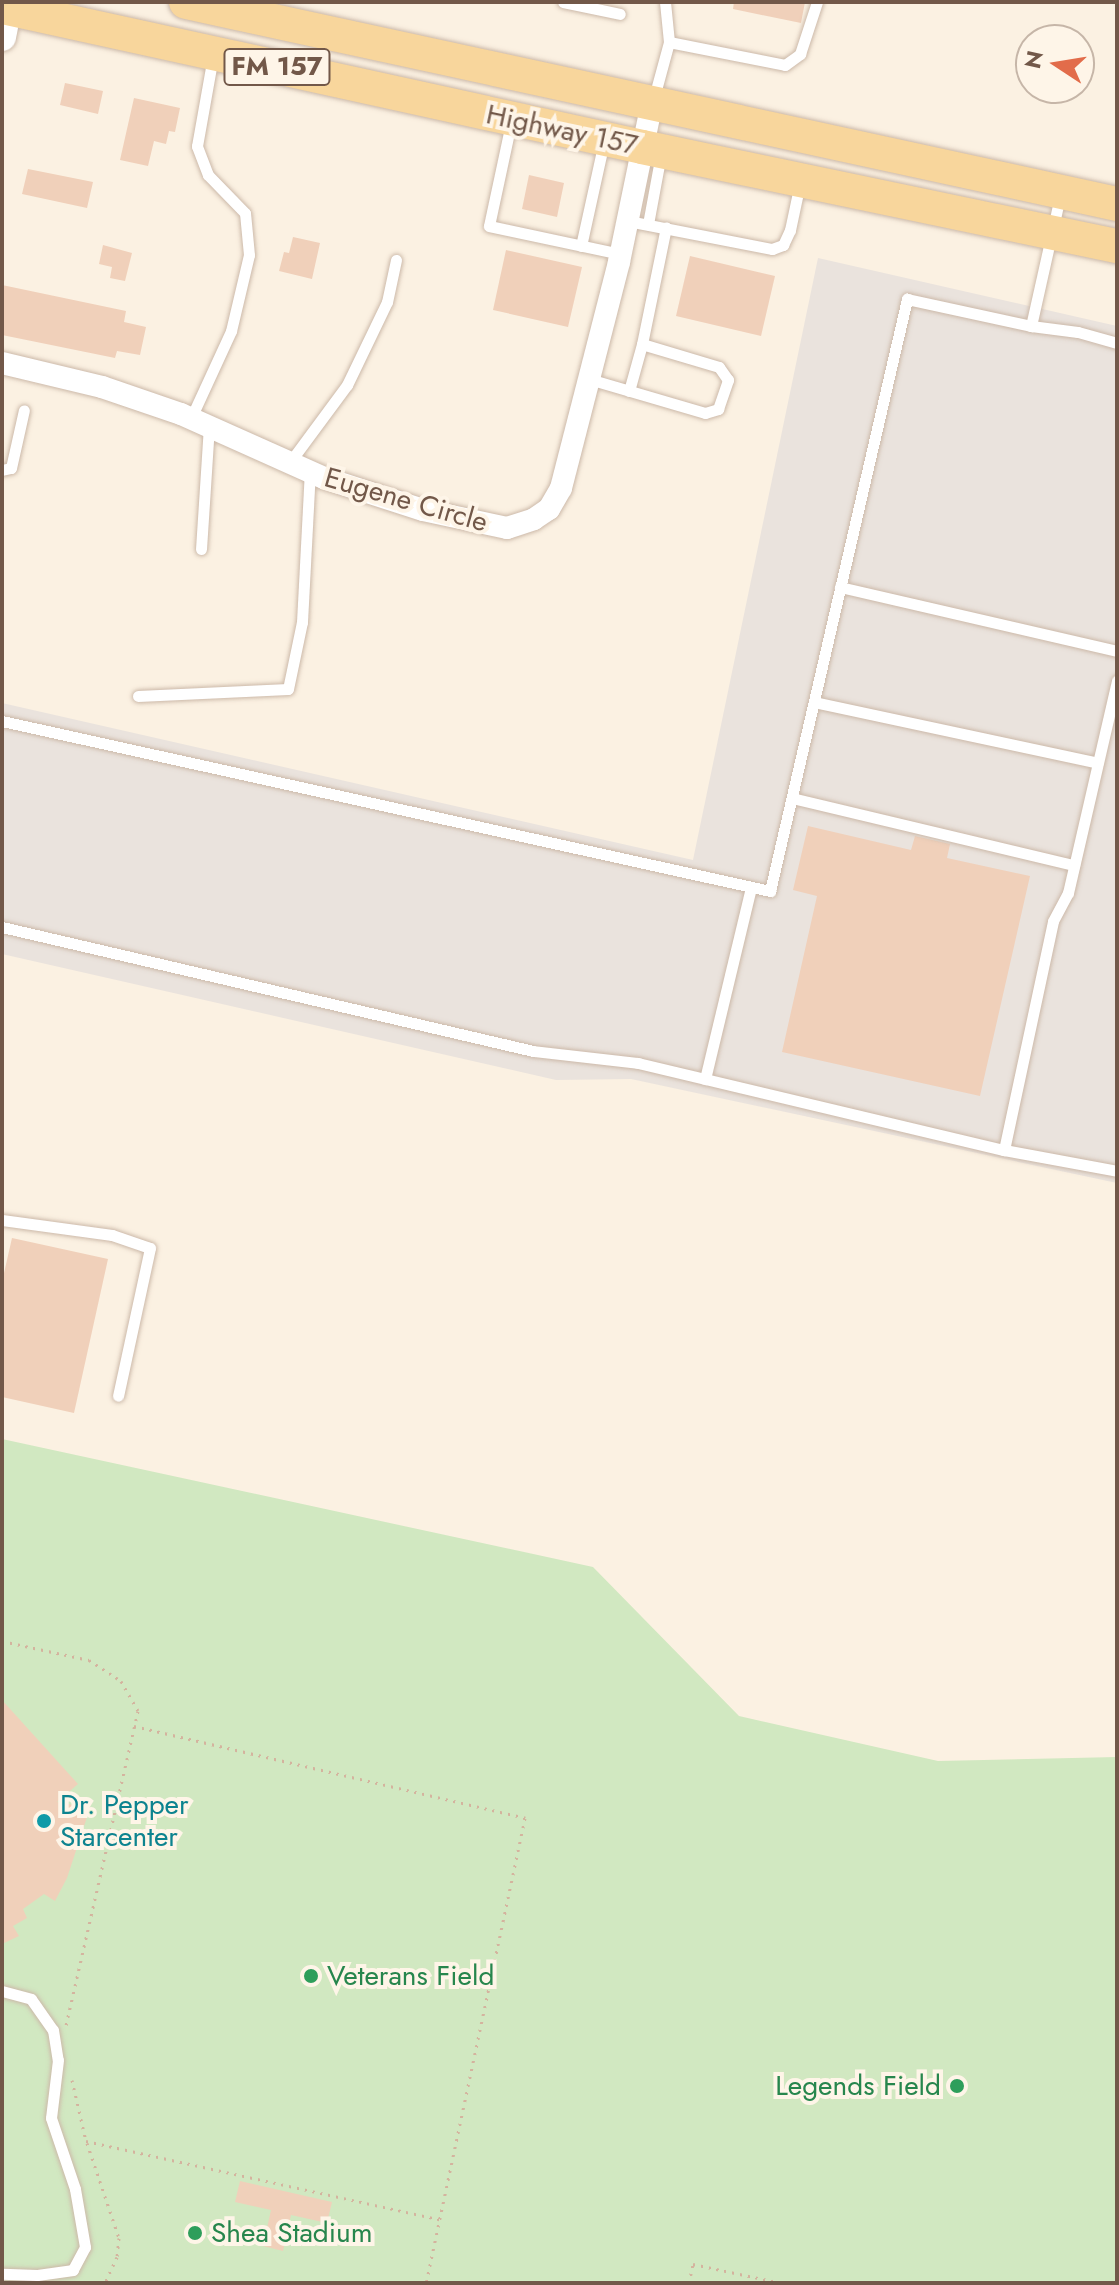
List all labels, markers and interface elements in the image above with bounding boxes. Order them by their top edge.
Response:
north arrow [1015,24,1095,104]
road number: FM 157 [223,45,331,89]
text: N [1016,48,1051,71]
street label: Highway 157 [483,98,641,162]
street label: Eugene Circle [321,461,491,539]
place label: Dr. Pepper Starcenter [60,1788,189,1854]
marker: Dr. Pepper Starcenter [35,1812,53,1830]
place label: Veterans Field [327,1959,494,1993]
marker: Veterans Field [302,1967,320,1985]
place label: Legends Field [775,2069,941,2103]
marker: Legends Field [948,2077,966,2095]
place label: Shea Stadium [211,2216,373,2250]
marker: Shea Stadium [186,2224,204,2242]

